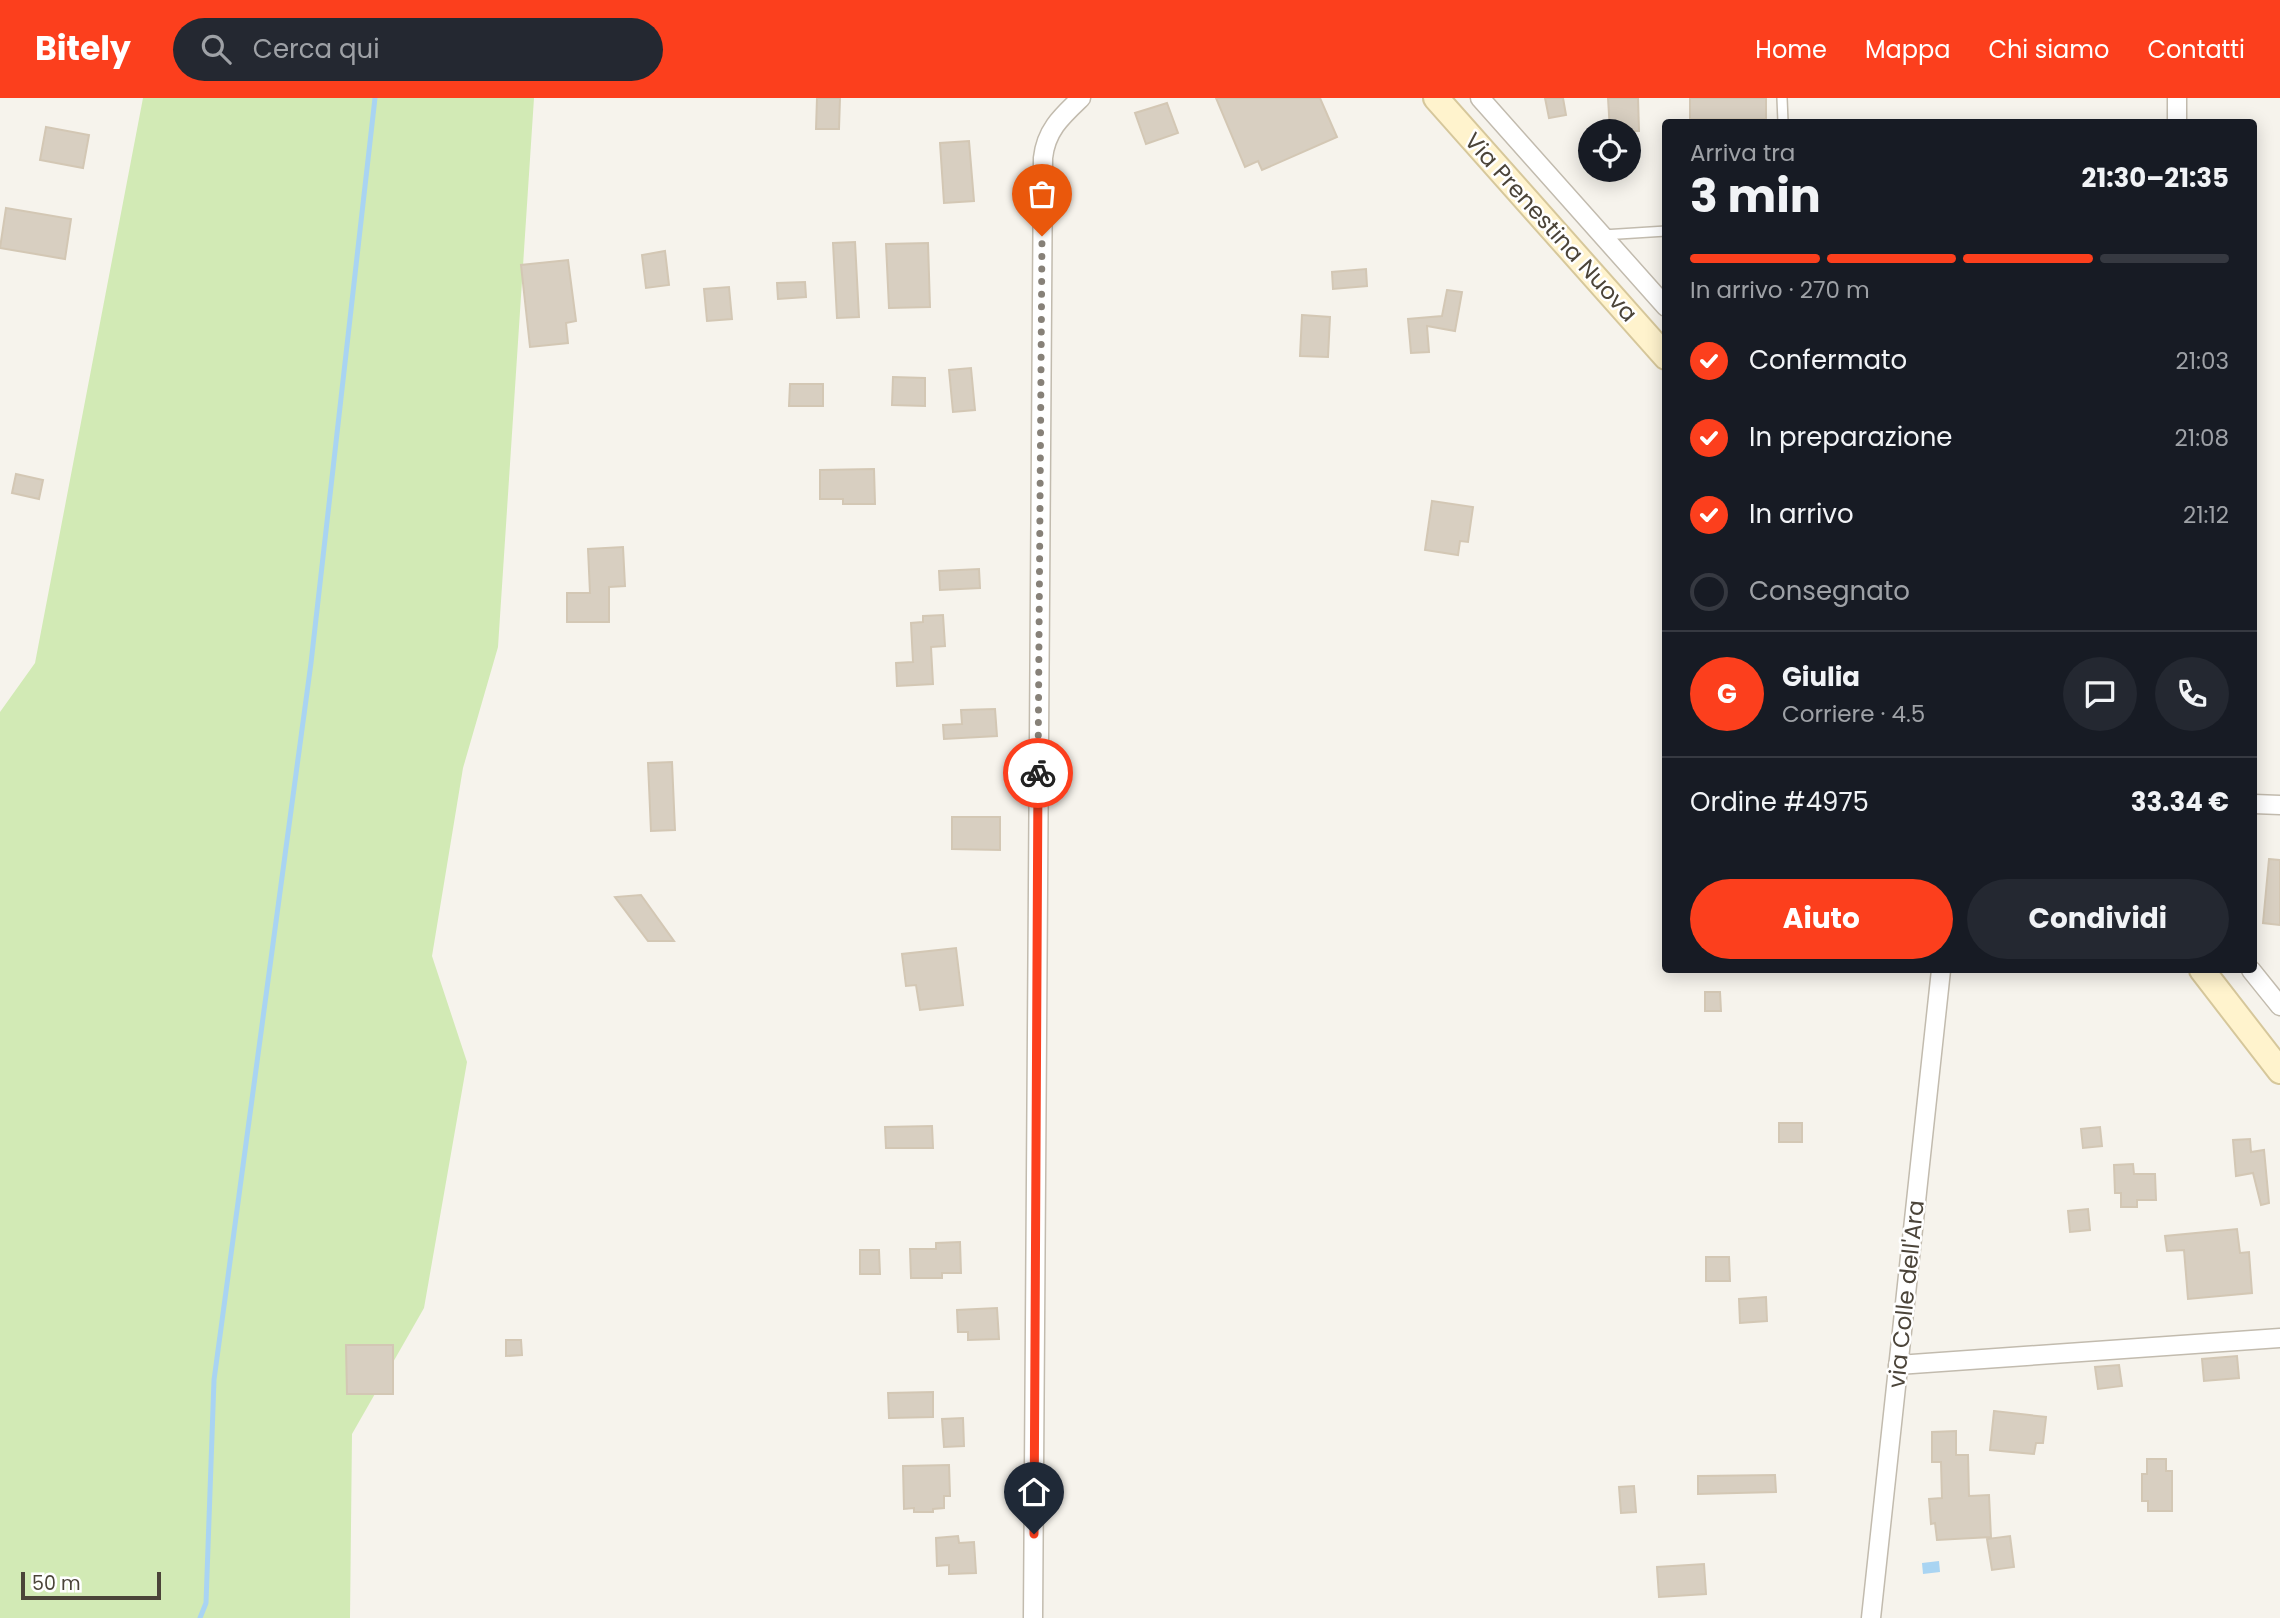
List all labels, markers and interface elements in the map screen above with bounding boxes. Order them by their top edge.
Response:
search box [173,18,663,81]
text: Bitely [35,25,131,72]
icon: search [197,30,235,68]
text: Cerca qui [253,31,380,67]
text: Home [1755,33,1827,66]
text: Mappa [1865,33,1950,66]
text: Chi siamo [1988,33,2109,66]
text: Contatti [2147,33,2245,66]
map controls [1578,119,1641,182]
button: locate [1578,119,1641,182]
street label: Via Prenestina Nuova [1457,125,1645,329]
text: Arriva tra [1690,137,1795,169]
text: 21:30–21:35 [2082,160,2229,196]
pin [1012,164,1072,236]
text: 3 min [1690,164,1821,228]
icon: bag [1023,175,1061,213]
text: In arrivo · 270 m [1690,274,1870,306]
icon: check [1690,342,1728,380]
text: Confermato [1749,342,1907,378]
text: 21:03 [2176,345,2229,377]
icon: check [1690,419,1728,457]
text: In preparazione [1749,419,1952,455]
text: 21:08 [2175,422,2229,454]
icon: check [1690,496,1728,534]
text: In arrivo [1749,496,1854,532]
text: 21:12 [2183,499,2229,531]
text: Consegnato [1749,573,1910,609]
button: chat [2063,657,2137,731]
button: phone [2155,657,2229,731]
text: Giulia [1782,659,1860,695]
text: G [1717,676,1737,712]
text: Corriere · 4.5 [1782,698,1925,730]
courier [1003,738,1073,808]
icon: bike [1019,754,1057,792]
text: Ordine #4975 [1690,784,1869,820]
text: 33.34 € [2131,784,2229,820]
button: Aiuto [1690,879,1953,959]
button: Condividi [1967,879,2229,959]
street label: via Colle dell'Ara [1880,1198,1932,1390]
pin [1004,1462,1064,1534]
icon: home [1015,1473,1053,1511]
scale bar [21,1569,161,1601]
text: 50 m [32,1570,81,1597]

